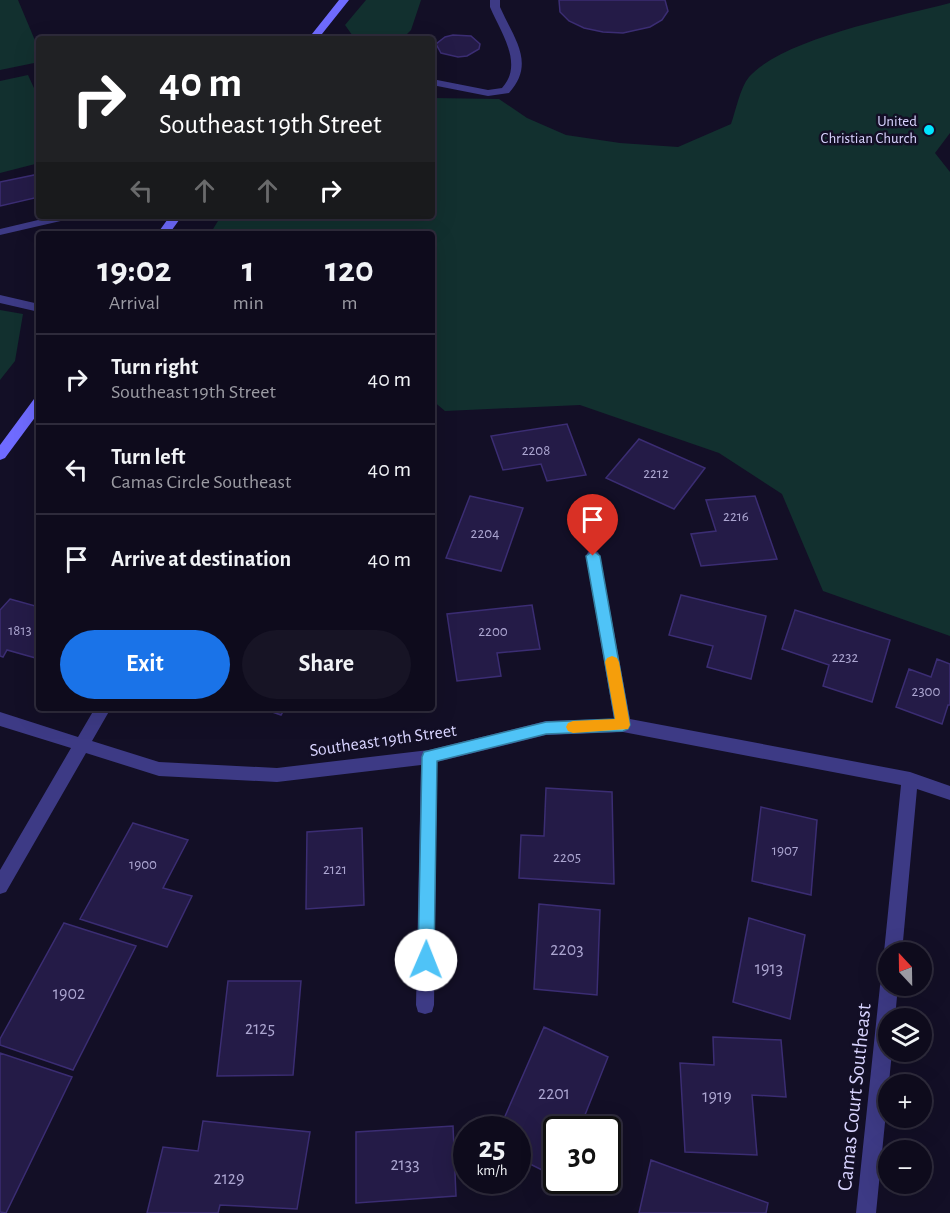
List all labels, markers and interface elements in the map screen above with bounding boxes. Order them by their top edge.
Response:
icon: right [60,60,138,138]
text: 40 m [159,62,242,104]
text: Southeast 19th Street [159,111,382,138]
place label: United Christian Church [821,114,917,146]
marker: United Christian Church [922,123,936,137]
icon: left [125,174,158,207]
icon: ahead [188,174,221,207]
icon: ahead [251,174,284,207]
icon: right [314,174,347,207]
text: 19:02 [97,252,172,288]
text: 1 [242,252,255,288]
text: 120 [325,252,374,288]
text: Arrival [109,293,160,313]
text: min [233,293,264,313]
text: m [341,293,357,313]
text: Turn right [111,356,198,378]
icon: right [60,363,93,396]
text: 40 m [368,368,411,390]
text: Southeast 19th Street [111,382,276,402]
house number: 2208 [522,443,550,458]
text: Turn left [111,446,185,468]
icon: left [60,453,93,486]
text: 40 m [368,458,411,480]
house number: 2212 [643,466,669,481]
text: Camas Circle Southeast [111,472,291,492]
pin [567,494,618,556]
icon: arrive [576,503,609,536]
house number: 2216 [723,509,749,524]
house number: 2204 [471,526,499,541]
icon: arrive [60,543,93,576]
text: Arrive at destination [111,548,291,570]
text: 40 m [368,548,411,570]
house number: 1813 [8,623,32,638]
house number: 2200 [478,624,508,639]
button: Exit [60,630,230,699]
button: Share [242,630,411,699]
house number: 2232 [832,650,859,665]
house number: 2300 [912,684,940,699]
street label: Southeast 19th Street [308,722,458,760]
house number: 1907 [772,843,798,858]
house number: 2205 [553,850,581,865]
house number: 1900 [129,857,157,872]
house number: 2121 [323,862,347,877]
position arrow [394,928,458,992]
house number: 2203 [550,941,584,959]
north arrow [878,942,932,996]
map controls [878,942,932,1194]
house number: 1913 [755,960,783,978]
house number: 1902 [53,985,85,1003]
street label: Camas Court Southeast [834,1002,875,1192]
button: layers [878,1008,932,1062]
house number: 2125 [245,1020,275,1038]
button: + [878,1074,932,1128]
house number: 2201 [538,1085,570,1103]
house number: 1919 [702,1088,732,1106]
speed limit sign: 30 [543,1116,621,1194]
text: 25 [478,1133,506,1163]
button: − [878,1140,932,1194]
house number: 2133 [390,1156,420,1174]
text: km/h [477,1163,507,1178]
house number: 2129 [213,1170,245,1188]

